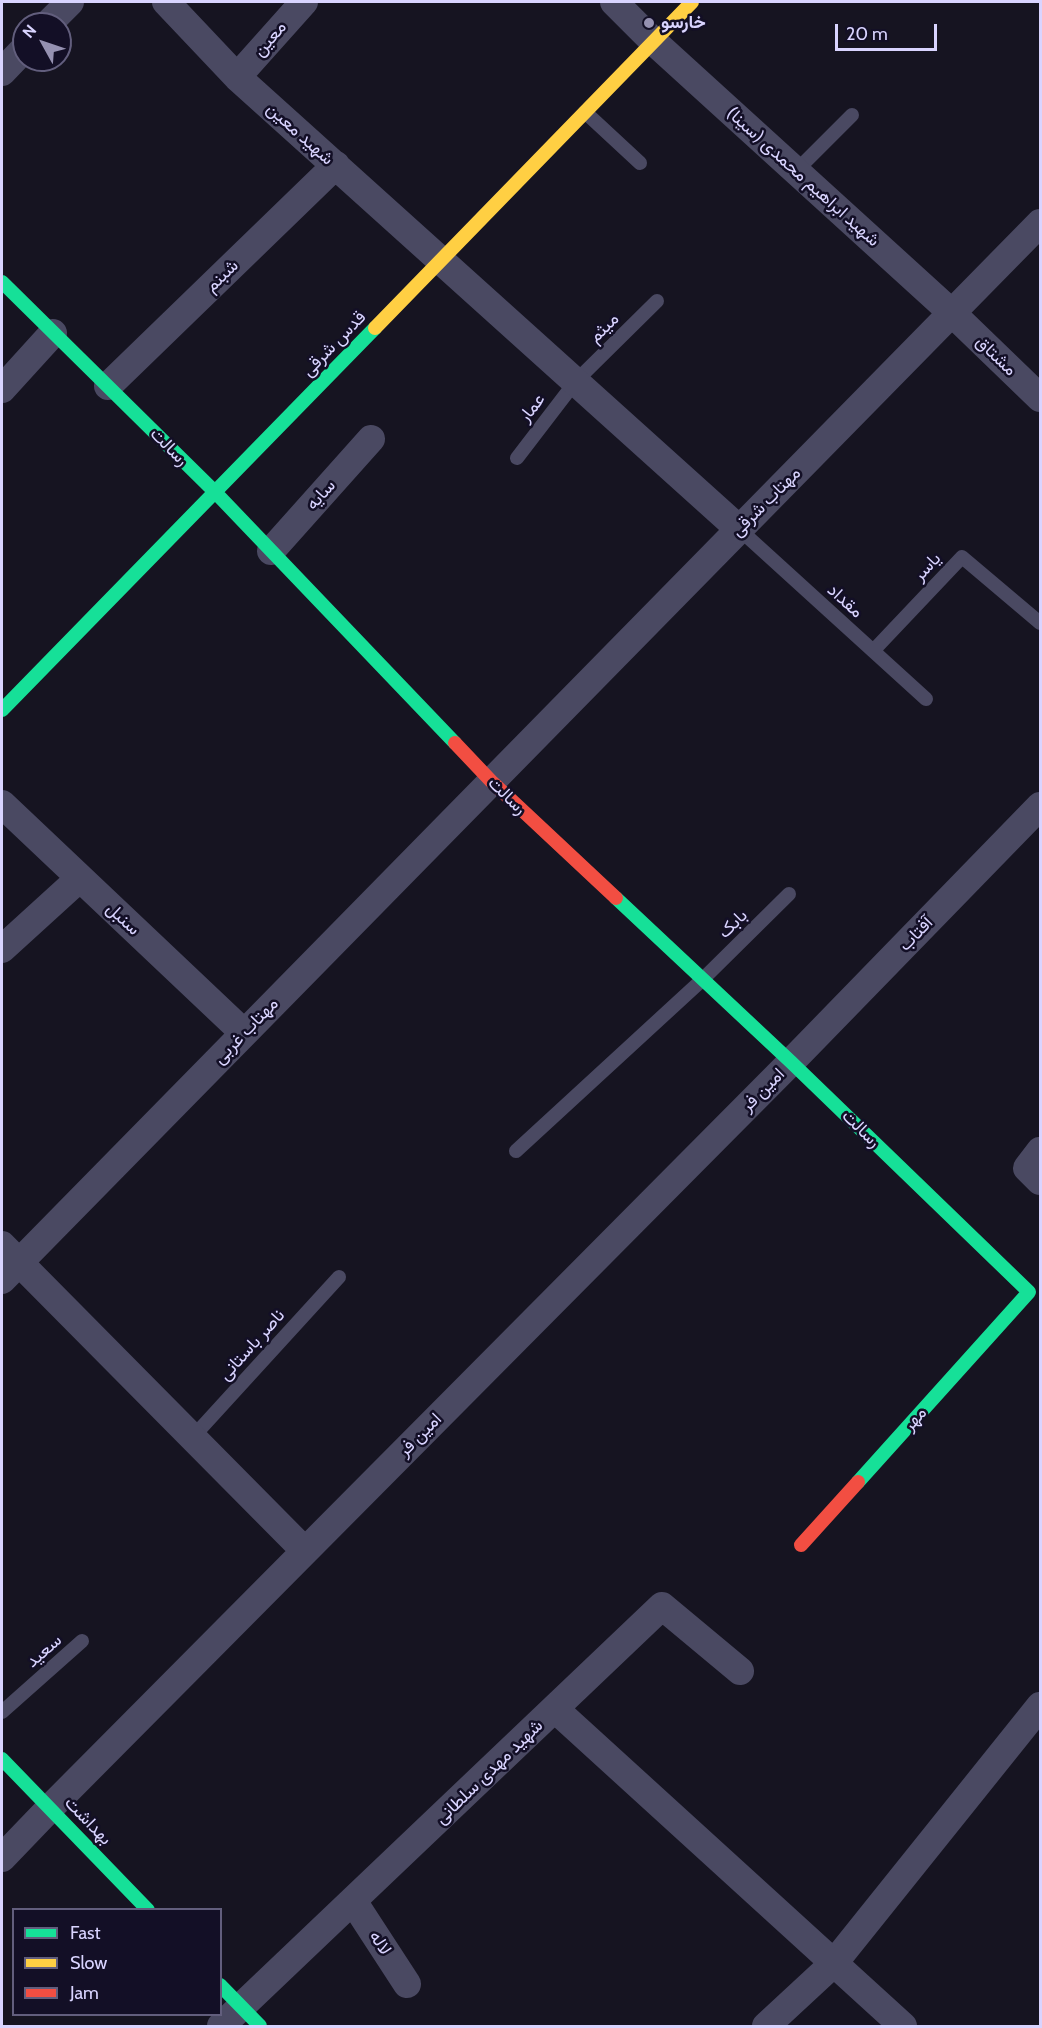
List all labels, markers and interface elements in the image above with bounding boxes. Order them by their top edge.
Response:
north arrow [12,12,72,72]
place label: خارسو [661,12,706,34]
scale bar [838,12,940,50]
marker: خارسو [642,16,656,30]
street label: معین [249,17,291,61]
text: N [18,21,40,42]
text: 20 m [846,23,888,45]
street label: شهید معین [262,98,338,170]
street label: شهید ابراهیم محمدی (سینا) [722,103,884,251]
street label: شبنم [201,255,243,297]
street label: قدس شرقی [297,307,371,381]
street label: میثم [584,308,624,348]
street label: مشتاق [971,331,1021,381]
street label: عمار [514,389,550,427]
street label: رسالت [145,423,193,471]
street label: مهتاب شرقی [727,463,805,541]
street label: سایه [302,475,340,515]
street label: یاسر [908,548,946,586]
street label: مقداد [823,579,867,623]
street label: رسالت [483,772,531,820]
street label: سنبل [102,898,144,940]
street label: بابک [714,905,752,943]
street label: آفتاب [894,912,938,956]
street label: مهتاب غربی [209,993,283,1069]
street label: امین فر [737,1064,789,1116]
street label: رسالت [837,1105,885,1153]
street label: ناصر باستانی [214,1305,290,1385]
street label: مهر [898,1402,932,1436]
street label: امین فر [394,1409,446,1461]
street label: سعید [22,1630,66,1672]
street label: شهید مهدی سلطانی [431,1715,547,1829]
street label: بهداشت [60,1792,116,1850]
legend [12,1908,222,2016]
text: Fast [70,1922,101,1944]
street label: لاله [364,1927,396,1959]
text: Slow [70,1952,107,1974]
text: Jam [70,1982,99,2004]

